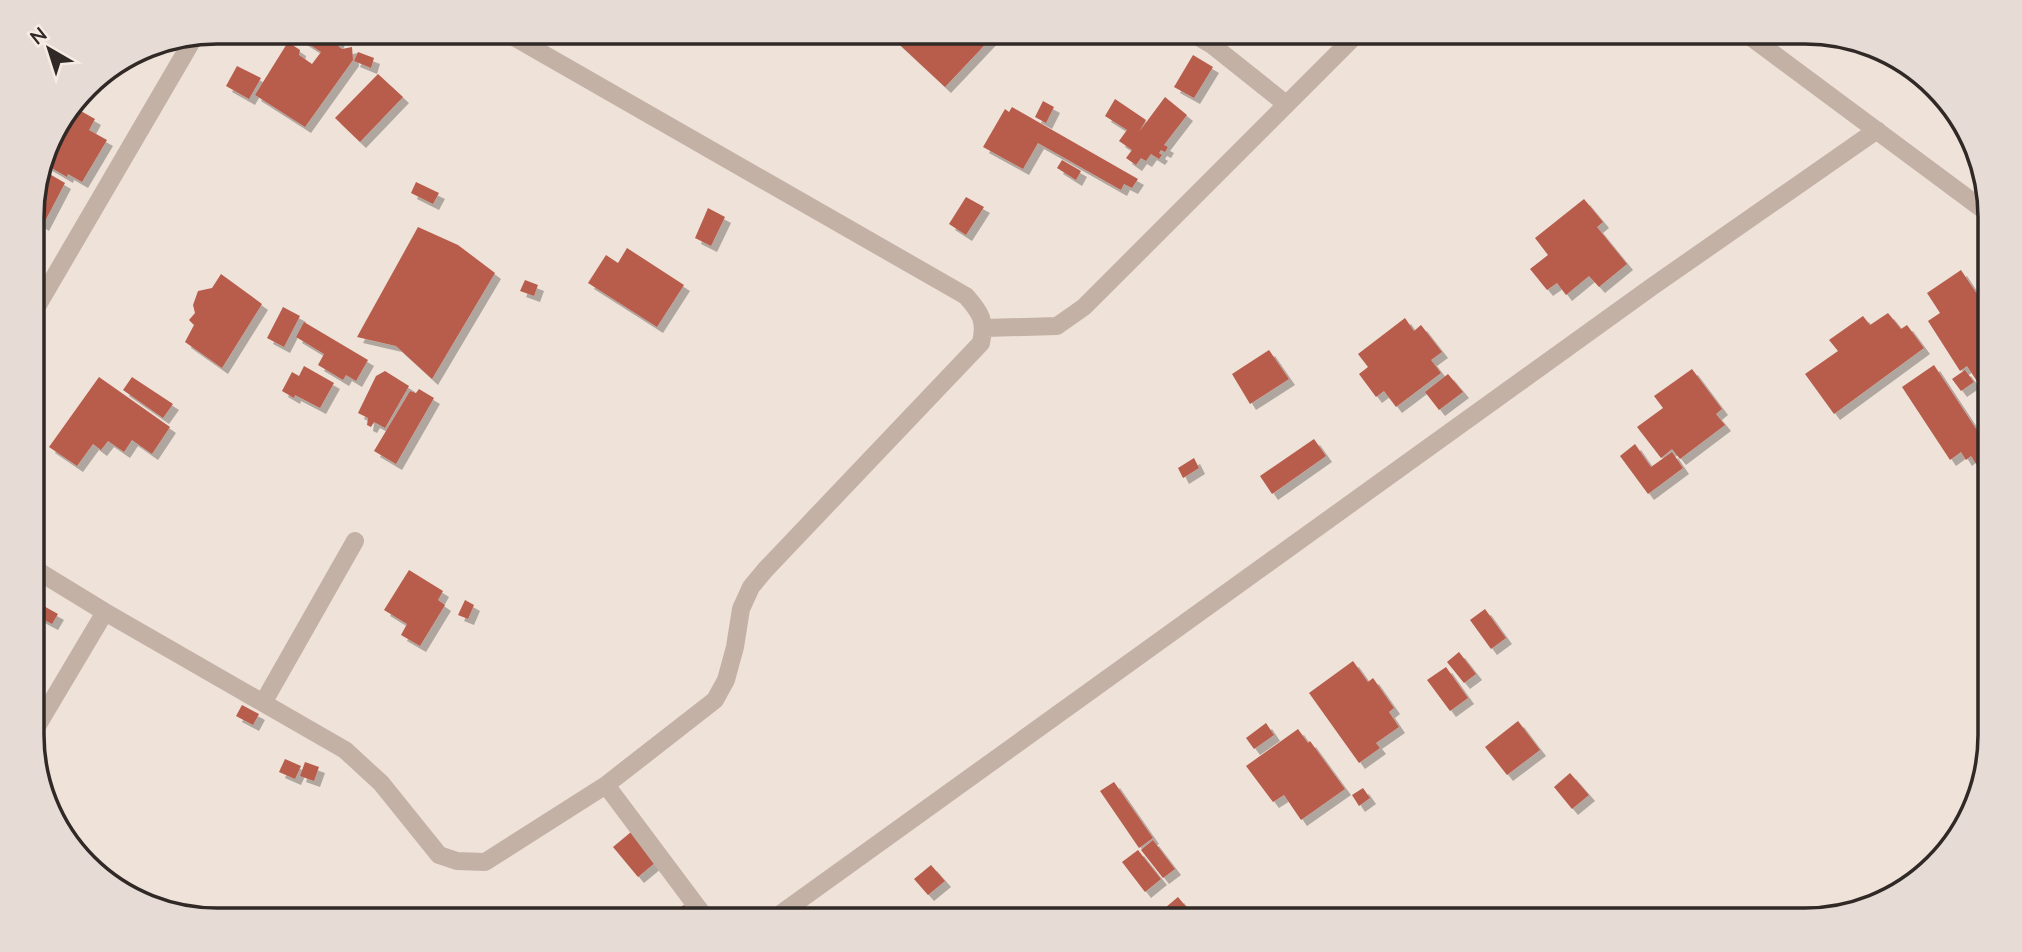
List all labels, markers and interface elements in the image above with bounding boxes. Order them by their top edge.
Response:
north arrow [14,14,84,84]
text: N [25,22,51,49]

